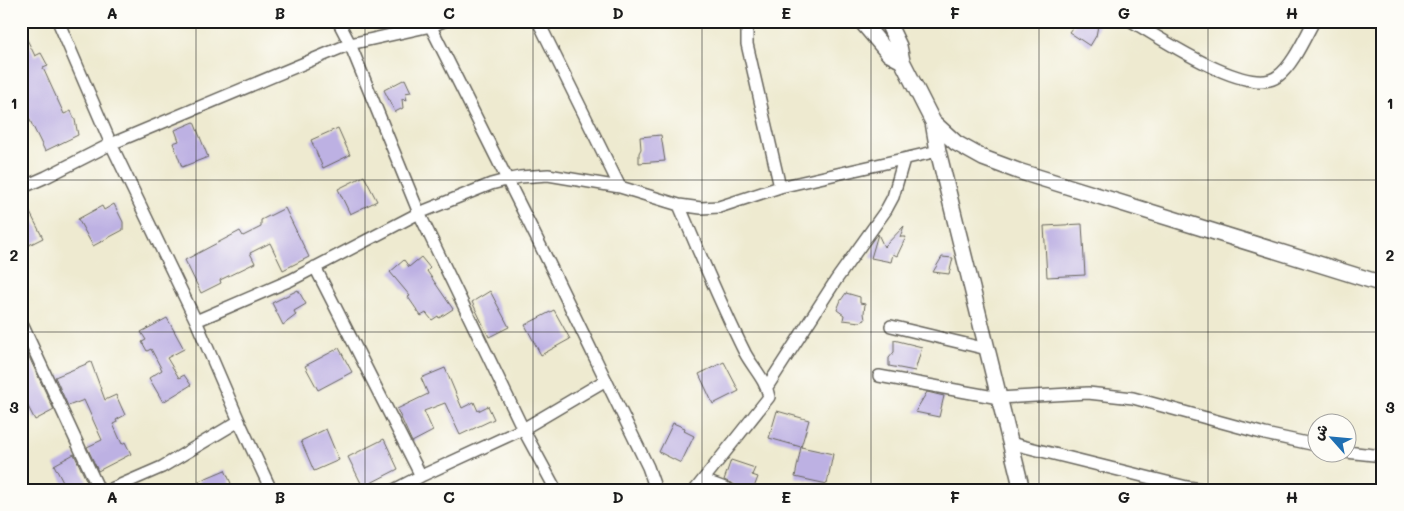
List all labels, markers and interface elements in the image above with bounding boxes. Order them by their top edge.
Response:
text: A [106,2,118,23]
text: B [275,2,285,23]
text: C [443,2,455,23]
text: D [612,2,624,23]
text: E [781,2,791,23]
text: F [950,2,960,23]
text: G [1118,2,1130,23]
text: H [1286,2,1298,23]
text: 1 [10,92,18,113]
text: 1 [1386,92,1394,113]
text: 2 [10,244,19,265]
text: 2 [1386,244,1395,265]
text: 3 [9,396,19,417]
text: 3 [1385,396,1395,417]
north arrow [1306,414,1356,464]
text: ش [1308,421,1332,443]
text: A [106,486,118,507]
text: B [275,486,285,507]
text: C [443,486,455,507]
text: D [612,486,624,507]
text: E [781,486,791,507]
text: F [950,486,960,507]
text: G [1118,486,1130,507]
text: H [1286,486,1298,507]

